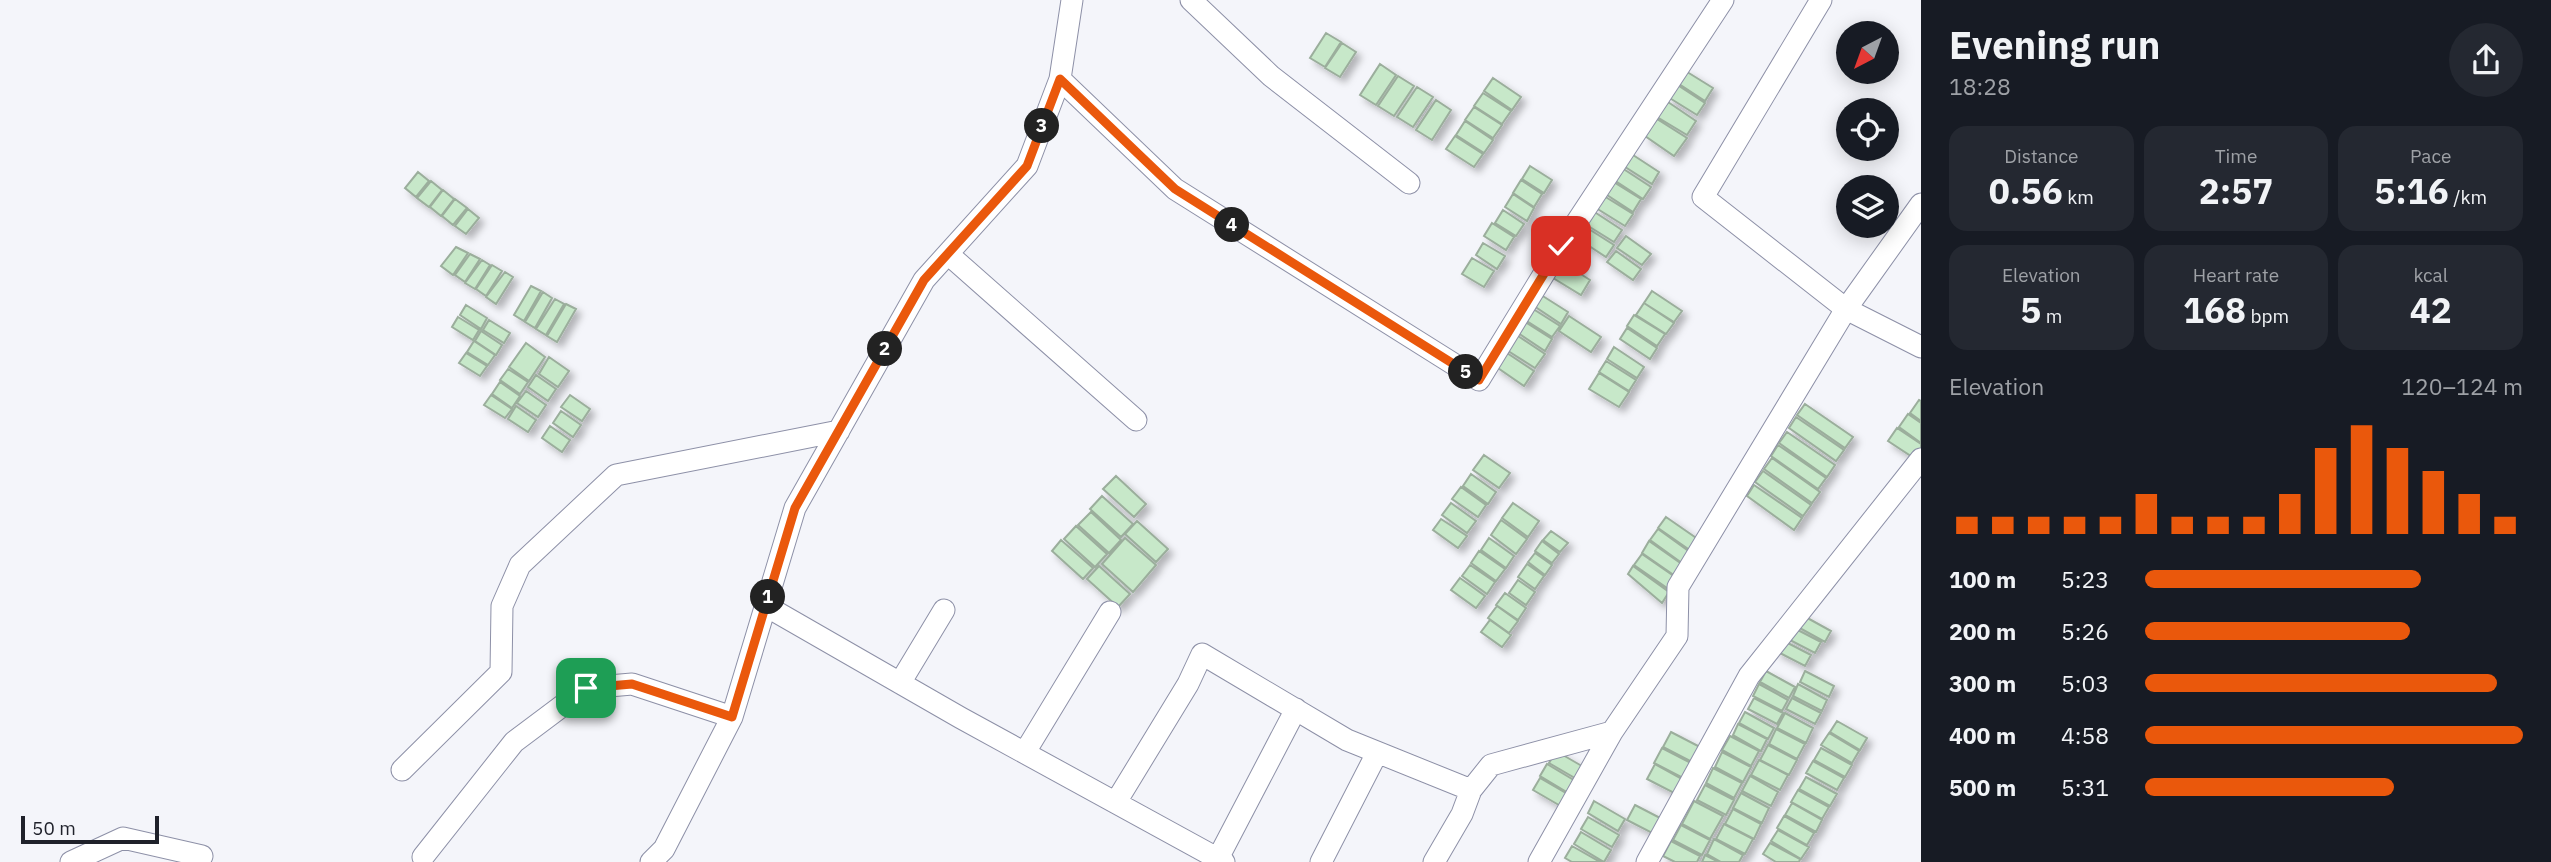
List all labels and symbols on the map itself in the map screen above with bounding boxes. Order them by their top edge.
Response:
north arrow [1836,21,1899,84]
pin: 3 [1024,108,1060,144]
pin: 4 [1214,208,1250,243]
pin [1531,216,1591,276]
pin: 2 [868,332,903,366]
pin: 5 [1448,354,1484,390]
pin: 1 [750,580,786,614]
pin [556,658,616,718]
scale bar [21,813,159,845]

